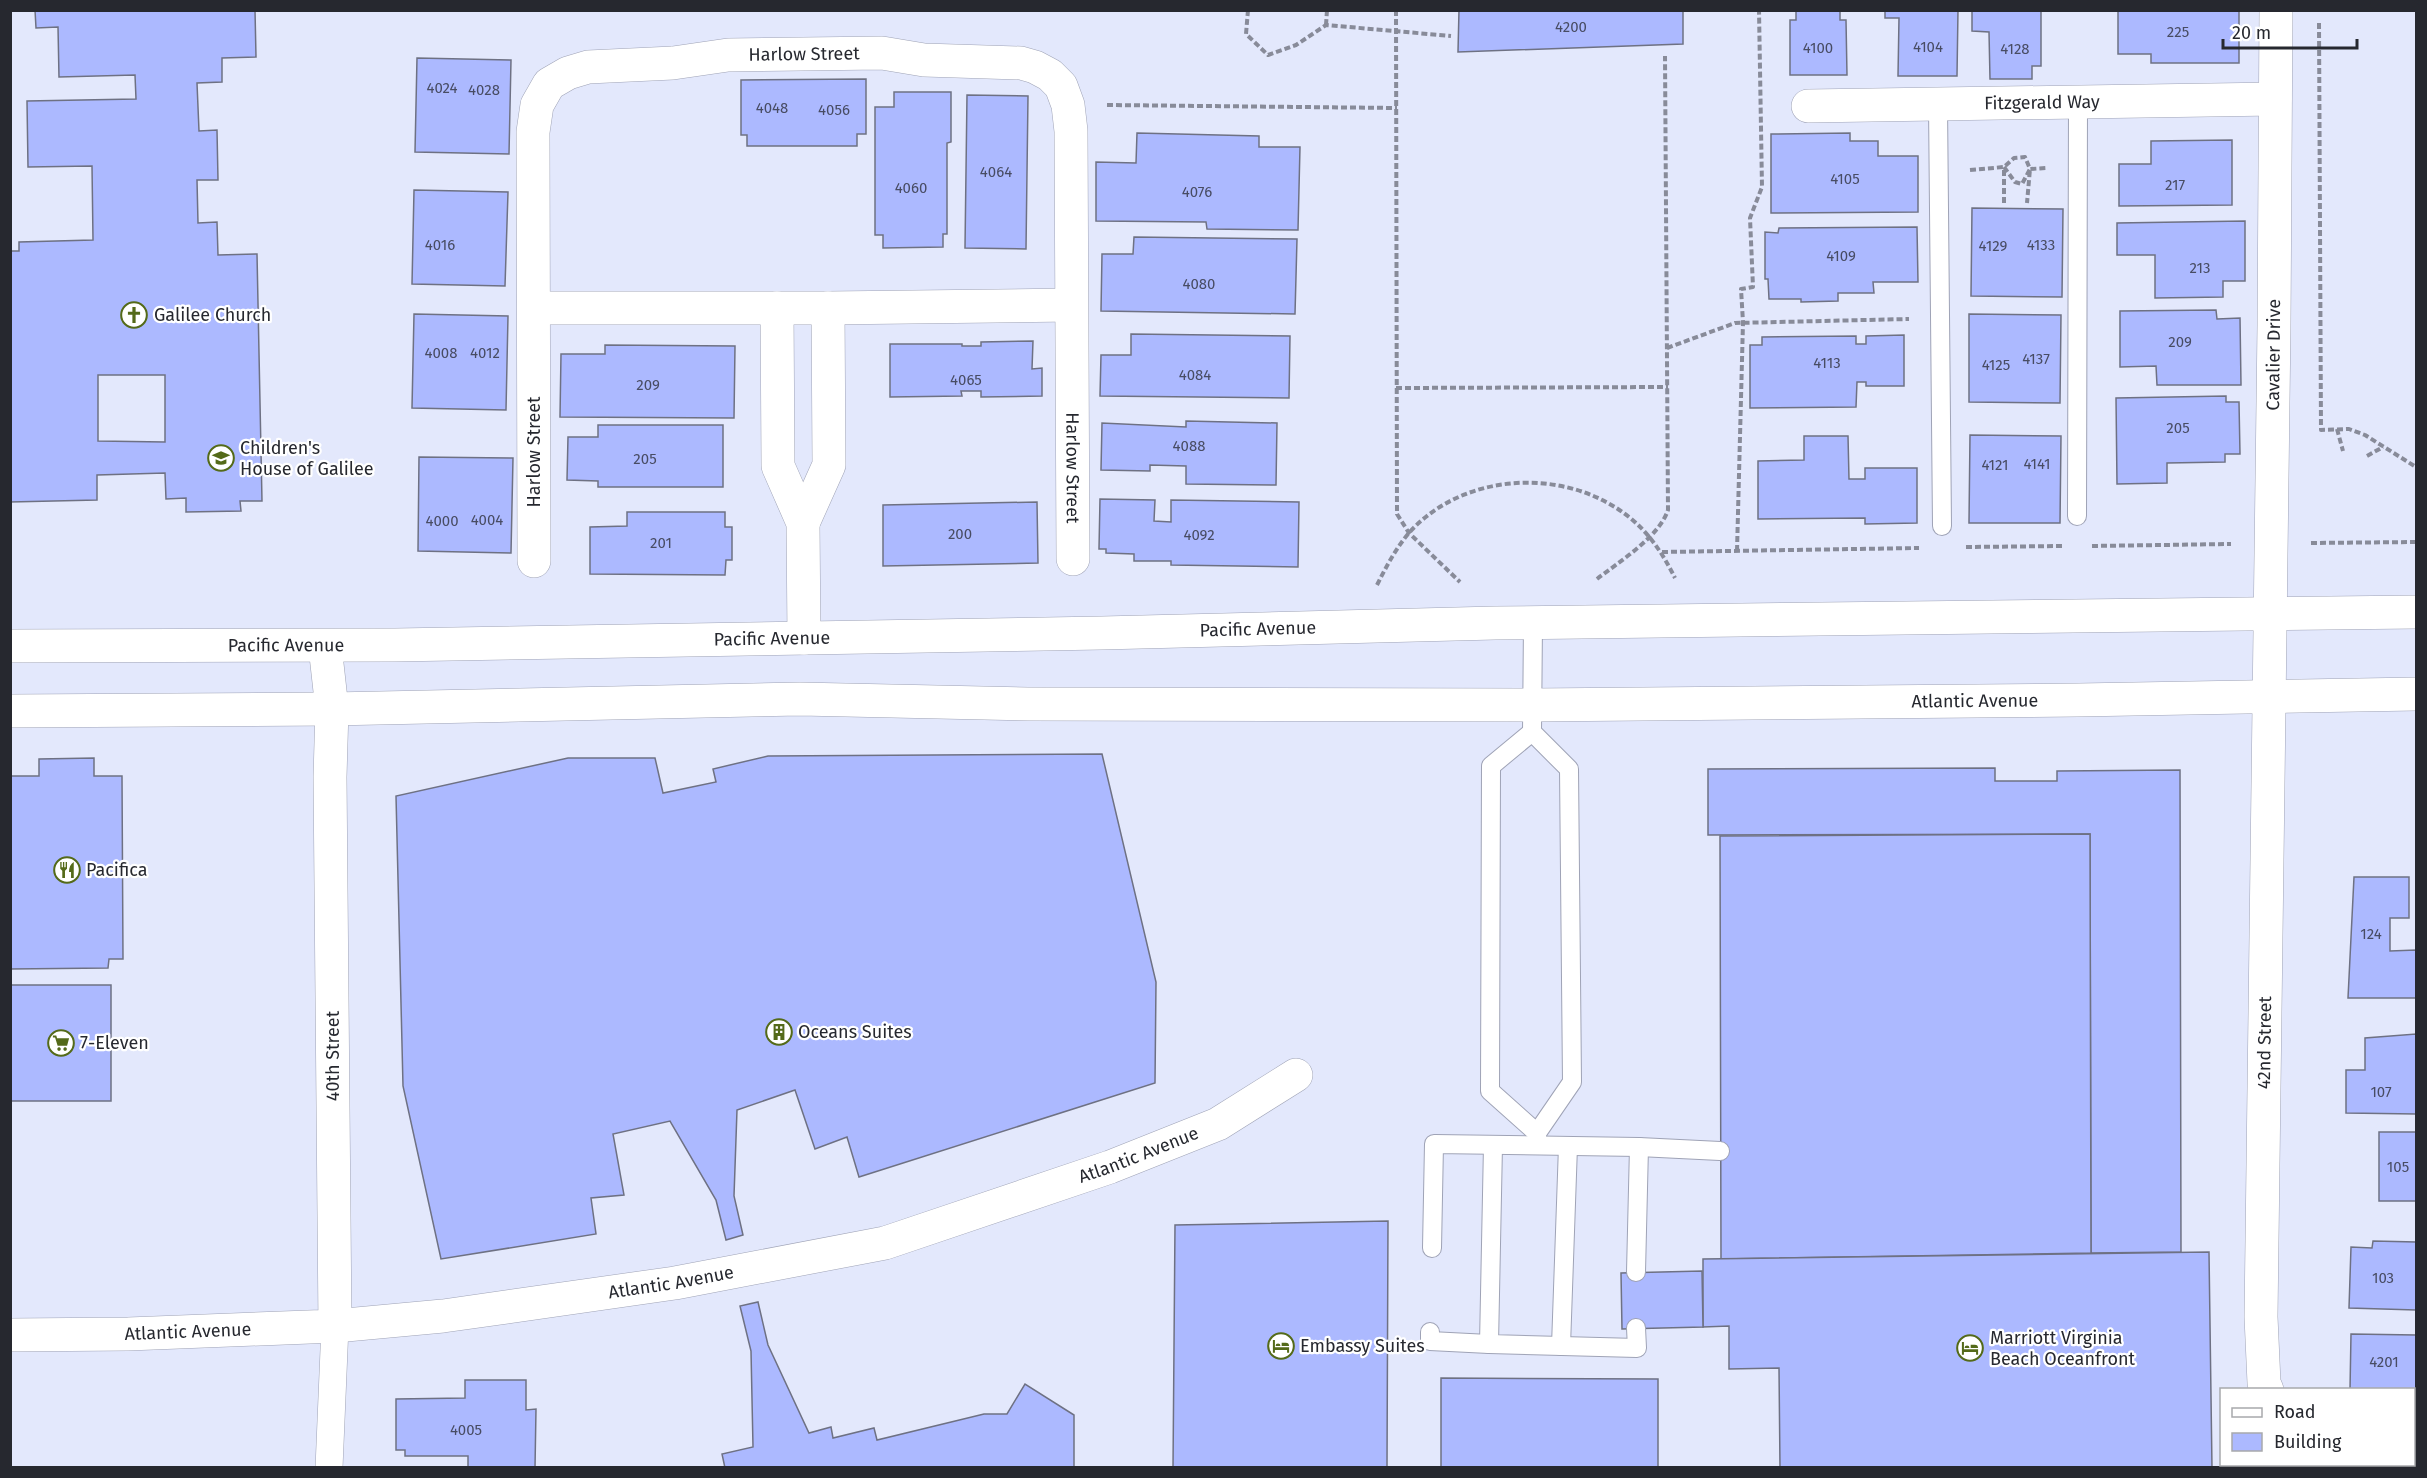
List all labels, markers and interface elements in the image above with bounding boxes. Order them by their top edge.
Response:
scale bar [2223,12,2356,50]
house number: 4200 [1555,18,1587,36]
text: 20 m [2232,22,2271,44]
house number: 225 [2167,23,2189,41]
house number: 4104 [1913,38,1943,56]
house number: 4100 [1803,39,1833,57]
house number: 4128 [2000,40,2030,58]
street label: Harlow Street [748,42,860,66]
house number: 4024 [426,79,458,97]
house number: 4028 [468,81,500,99]
street label: Fitzgerald Way [1984,91,2100,114]
house number: 4048 [756,99,788,117]
house number: 4056 [818,101,850,119]
house number: 4064 [980,163,1012,181]
house number: 4105 [1830,170,1860,188]
house number: 217 [2165,176,2185,194]
house number: 4060 [895,179,927,197]
house number: 4076 [1182,183,1212,201]
house number: 4016 [425,236,455,254]
house number: 4133 [2027,236,2055,254]
house number: 4129 [1979,237,2007,255]
house number: 4109 [1826,247,1856,265]
house number: 213 [2189,259,2211,277]
house number: 4080 [1183,275,1216,293]
street label: Cavalier Drive [2262,299,2285,411]
church icon: Galilee Church [119,300,149,330]
place label: Galilee Church [154,304,271,326]
house number: 209 [2168,333,2192,351]
house number: 4008 [425,344,458,362]
house number: 4012 [470,344,500,362]
house number: 4137 [2022,350,2050,368]
house number: 4113 [1813,354,1841,372]
house number: 4125 [1982,356,2010,374]
house number: 4084 [1179,366,1211,384]
house number: 4065 [950,371,982,389]
house number: 209 [636,376,660,394]
street label: Harlow Street [523,396,545,508]
street label: Harlow Street [1061,412,1084,524]
house number: 205 [2166,419,2190,437]
place label: Children's House of Galilee [240,437,374,480]
house number: 4088 [1173,437,1205,455]
school or university icon: Children's House of Galilee [206,443,236,473]
house number: 205 [633,450,657,468]
house number: 4141 [2023,455,2051,473]
house number: 4121 [1981,456,2009,474]
house number: 4004 [471,511,503,529]
house number: 4000 [425,512,459,530]
house number: 200 [948,525,972,543]
house number: 4092 [1183,526,1215,544]
house number: 201 [650,534,672,552]
street label: Pacific Avenue [1199,617,1316,642]
street label: Pacific Avenue [714,627,830,651]
street label: Pacific Avenue [228,634,344,656]
street label: Atlantic Avenue [1911,689,2038,713]
restaurant icon: Pacifica [52,855,82,885]
place label: Pacifica [86,859,148,881]
house number: 124 [2360,925,2382,943]
street label: 42nd Street [2253,996,2276,1089]
street label: 40th Street [322,1010,344,1101]
building icon: Oceans Suites [764,1017,794,1047]
place label: Oceans Suites [798,1021,912,1043]
supermarket icon: 7-Eleven [46,1028,76,1058]
place label: 7-Eleven [80,1032,149,1054]
house number: 107 [2370,1083,2392,1101]
street label: Atlantic Avenue [1076,1122,1202,1188]
house number: 105 [2387,1158,2409,1176]
street label: Atlantic Avenue [607,1261,736,1303]
house number: 103 [2372,1269,2394,1287]
street label: Atlantic Avenue [124,1318,252,1345]
place label: Marriott Virginia Beach Oceanfront [1990,1327,2135,1370]
hotel icon: Embassy Suites [1266,1331,1296,1361]
hotel icon: Marriott Virginia Beach Oceanfront [1955,1333,1985,1363]
place label: Embassy Suites [1300,1335,1425,1357]
house number: 4201 [2369,1353,2399,1371]
legend [2220,1388,2415,1466]
text: Road [2274,1401,2316,1423]
house number: 4005 [450,1421,482,1439]
text: Building [2274,1431,2342,1453]

